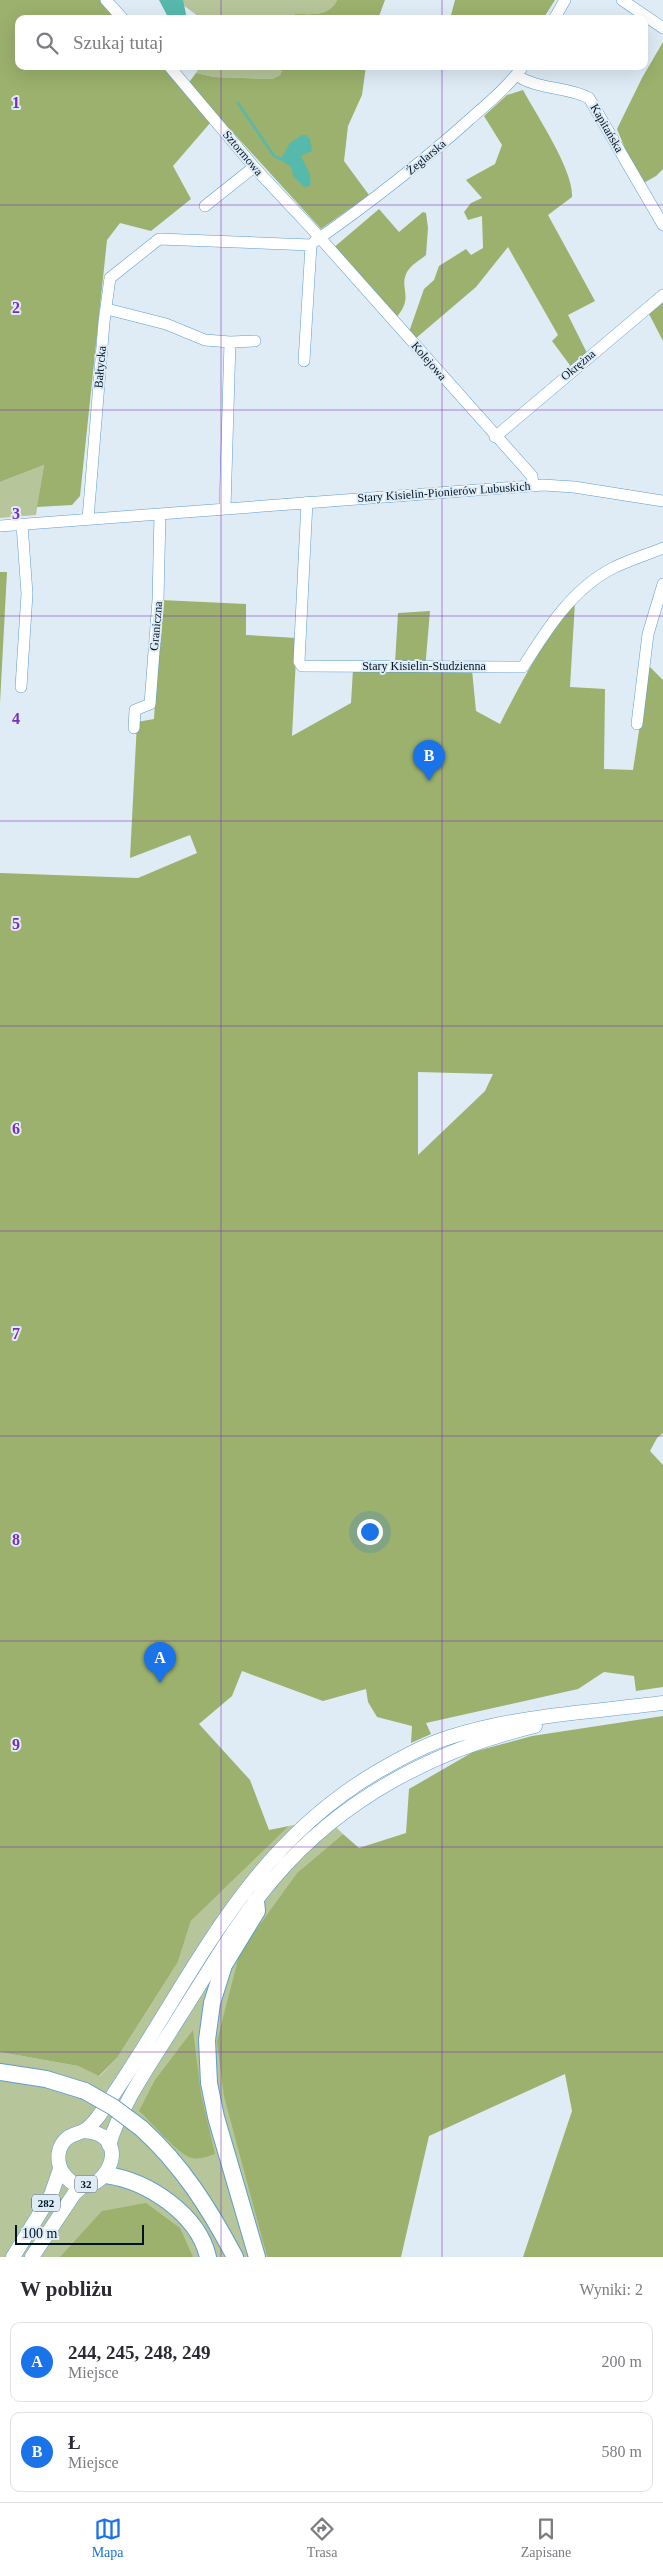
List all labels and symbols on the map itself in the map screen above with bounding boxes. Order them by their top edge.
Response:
text: 1 [12,94,20,111]
street label: Kapitańska [587,101,627,155]
street label: Sztormowa [220,128,266,179]
street label: Żeglarska [403,136,449,178]
text: 2 [12,299,20,316]
street label: Kolejowa [408,339,450,384]
street label: Bałtycka [91,344,109,389]
street label: Okrężna [558,346,599,383]
street label: Stary Kisielin-Pionierów Lubuskich [357,479,531,505]
text: 3 [12,505,20,522]
street label: Graniczna [147,600,165,651]
street label: Stary Kisielin-Studzienna [362,659,486,673]
text: 4 [12,710,20,727]
pin: B [413,740,445,781]
text: 5 [12,915,20,932]
text: 6 [12,1120,20,1137]
text: 7 [12,1325,20,1342]
your location [357,1519,383,1545]
text: 8 [12,1531,20,1548]
pin: A [144,1642,176,1683]
text: 9 [12,1736,20,1753]
road number: 32 [75,2176,97,2192]
road number: 282 [32,2194,60,2212]
scale bar [15,2222,144,2245]

